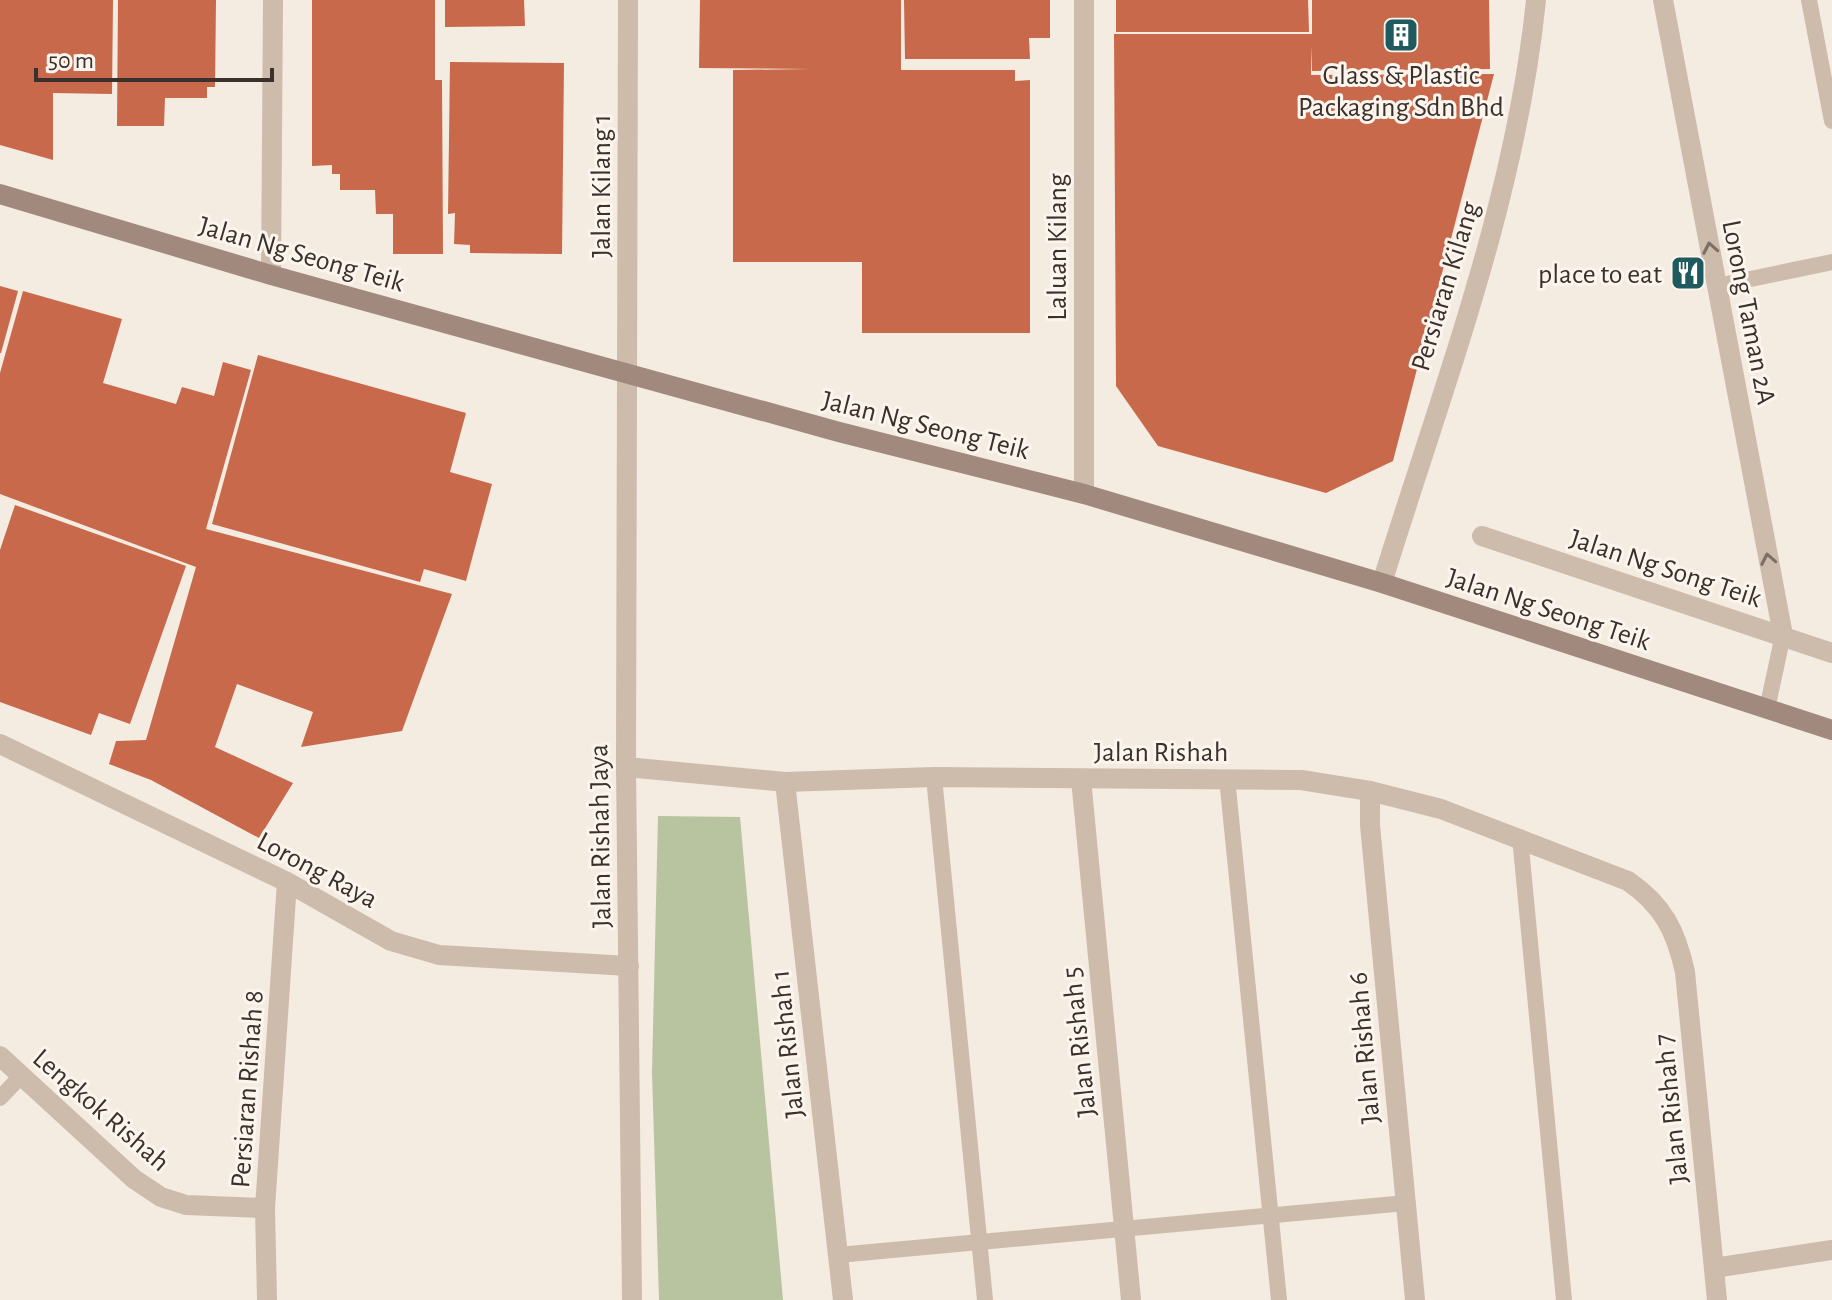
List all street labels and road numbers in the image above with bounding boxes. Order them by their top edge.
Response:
street label: Jalan Kilang 1 [588,114,616,258]
street label: Laluan Kilang [1044,173,1072,321]
street label: Persiaran Kilang [1407,198,1485,375]
street label: Jalan Ng Seong Teik [195,212,408,298]
street label: Lorong Taman 2A [1716,218,1780,407]
street label: Jalan Ng Seong Teik [819,387,1032,465]
street label: Jalan Ng Song Teik [1566,525,1765,613]
street label: Jalan Ng Seong Teik [1443,564,1654,656]
street label: Jalan Rishah [1094,739,1228,767]
street label: Jalan Rishah Jaya [585,744,617,928]
street label: Lorong Raya [252,827,382,914]
street label: Jalan Rishah 5 [1058,965,1102,1118]
street label: Jalan Rishah 1 [766,968,810,1119]
street label: Jalan Rishah 6 [1344,971,1386,1125]
street label: Persiaran Rishah 8 [227,989,269,1189]
street label: Jalan Rishah 7 [1650,1032,1694,1185]
street label: Lengkok Rishah [27,1044,174,1177]

